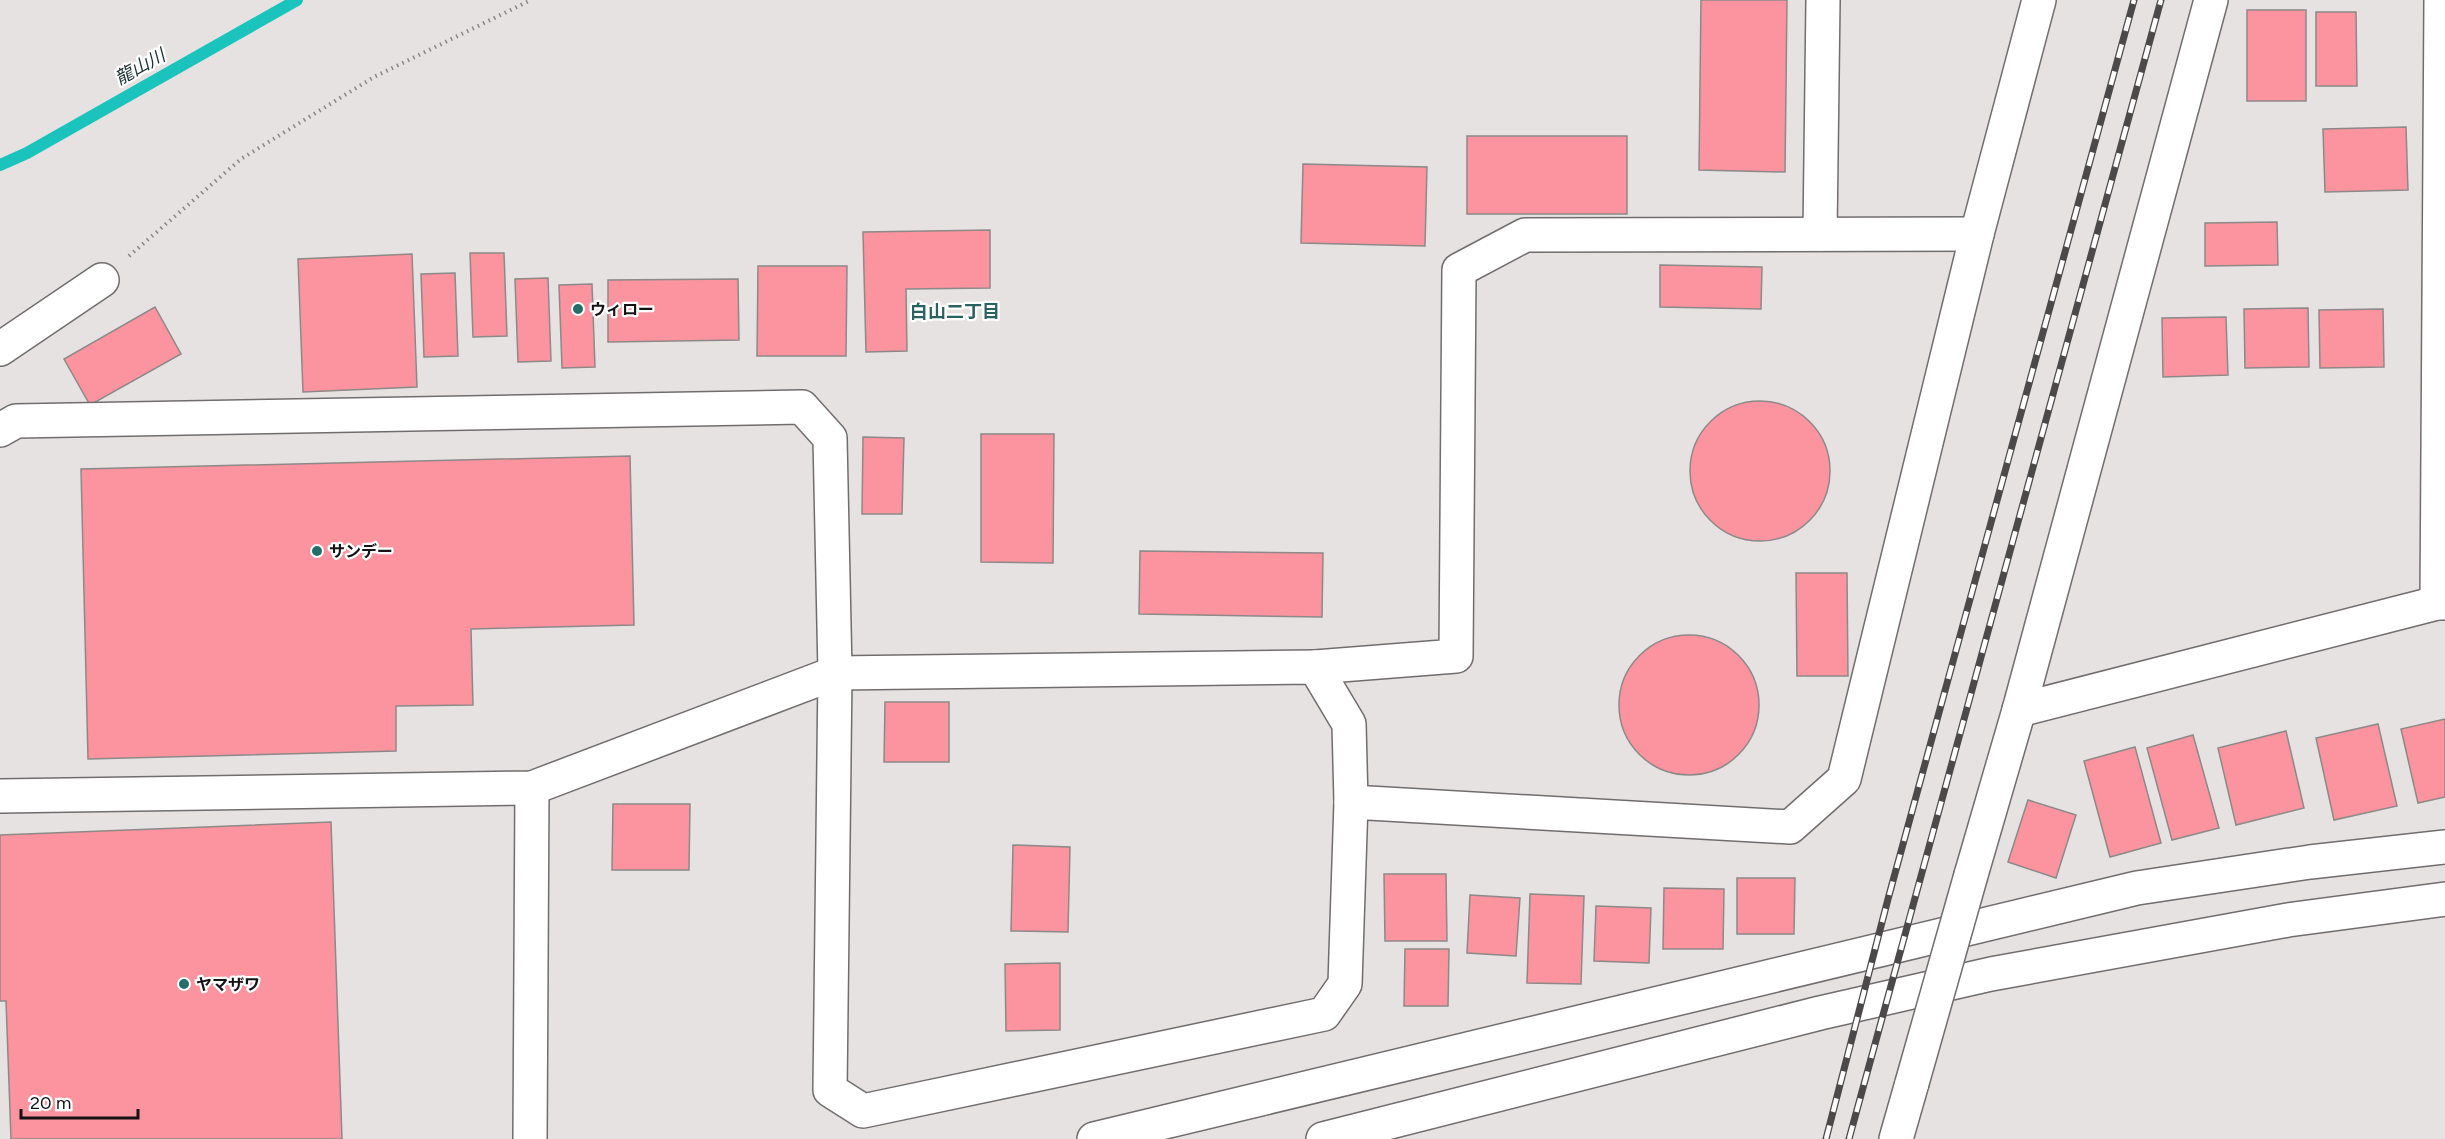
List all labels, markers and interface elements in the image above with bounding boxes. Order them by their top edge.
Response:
water label: 龍山川 [111,43,171,90]
place label: ウィロー [590,300,654,319]
district label: 白山二丁目 [910,301,1000,323]
marker: ウィロー [571,302,585,316]
place label: サンデー [329,542,393,561]
marker: サンデー [310,544,324,558]
place label: ヤマザワ [196,975,260,994]
marker: ヤマザワ [177,977,191,991]
scale bar [21,1082,138,1120]
text: 20 m [30,1092,71,1114]

